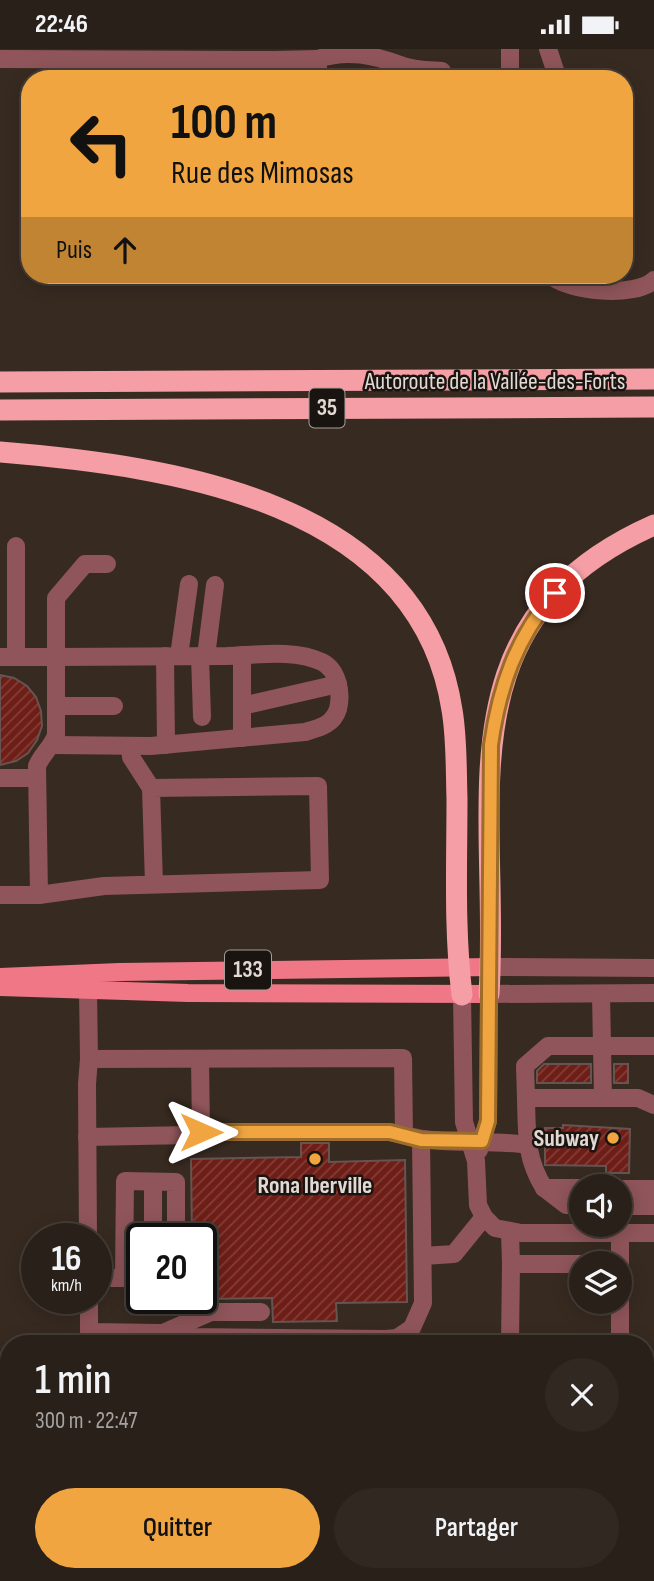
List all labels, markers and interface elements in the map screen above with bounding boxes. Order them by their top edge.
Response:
text: 22:46 [35,9,88,40]
text: 100 m [171,94,277,153]
icon: left [56,98,147,189]
text: Rue des Mimosas [171,154,354,193]
icon: ahead [106,231,144,269]
text: Puis [56,235,92,266]
street label: Autoroute de la Vallée-des-Forts [364,367,625,396]
road number: 35 [310,389,344,427]
pin [525,563,585,623]
icon: arrive [536,574,574,612]
road number: 133 [225,951,271,989]
position arrow [164,1095,238,1169]
place label: Subway [534,1124,599,1153]
marker: Subway [605,1130,621,1146]
marker: Rona Iberville [307,1151,323,1167]
place label: Rona Iberville [258,1171,372,1200]
map controls [569,1174,632,1314]
button: sound [569,1174,632,1237]
speed limit sign: 20 [126,1223,217,1314]
text: 16 [51,1238,82,1281]
button: layers [569,1251,632,1314]
text: km/h [51,1275,82,1296]
text: 1 min [35,1355,111,1406]
button: close [545,1358,619,1432]
text: 300 m · 22:47 [35,1407,137,1435]
button: Quitter [35,1488,320,1568]
button: Partager [334,1488,619,1568]

